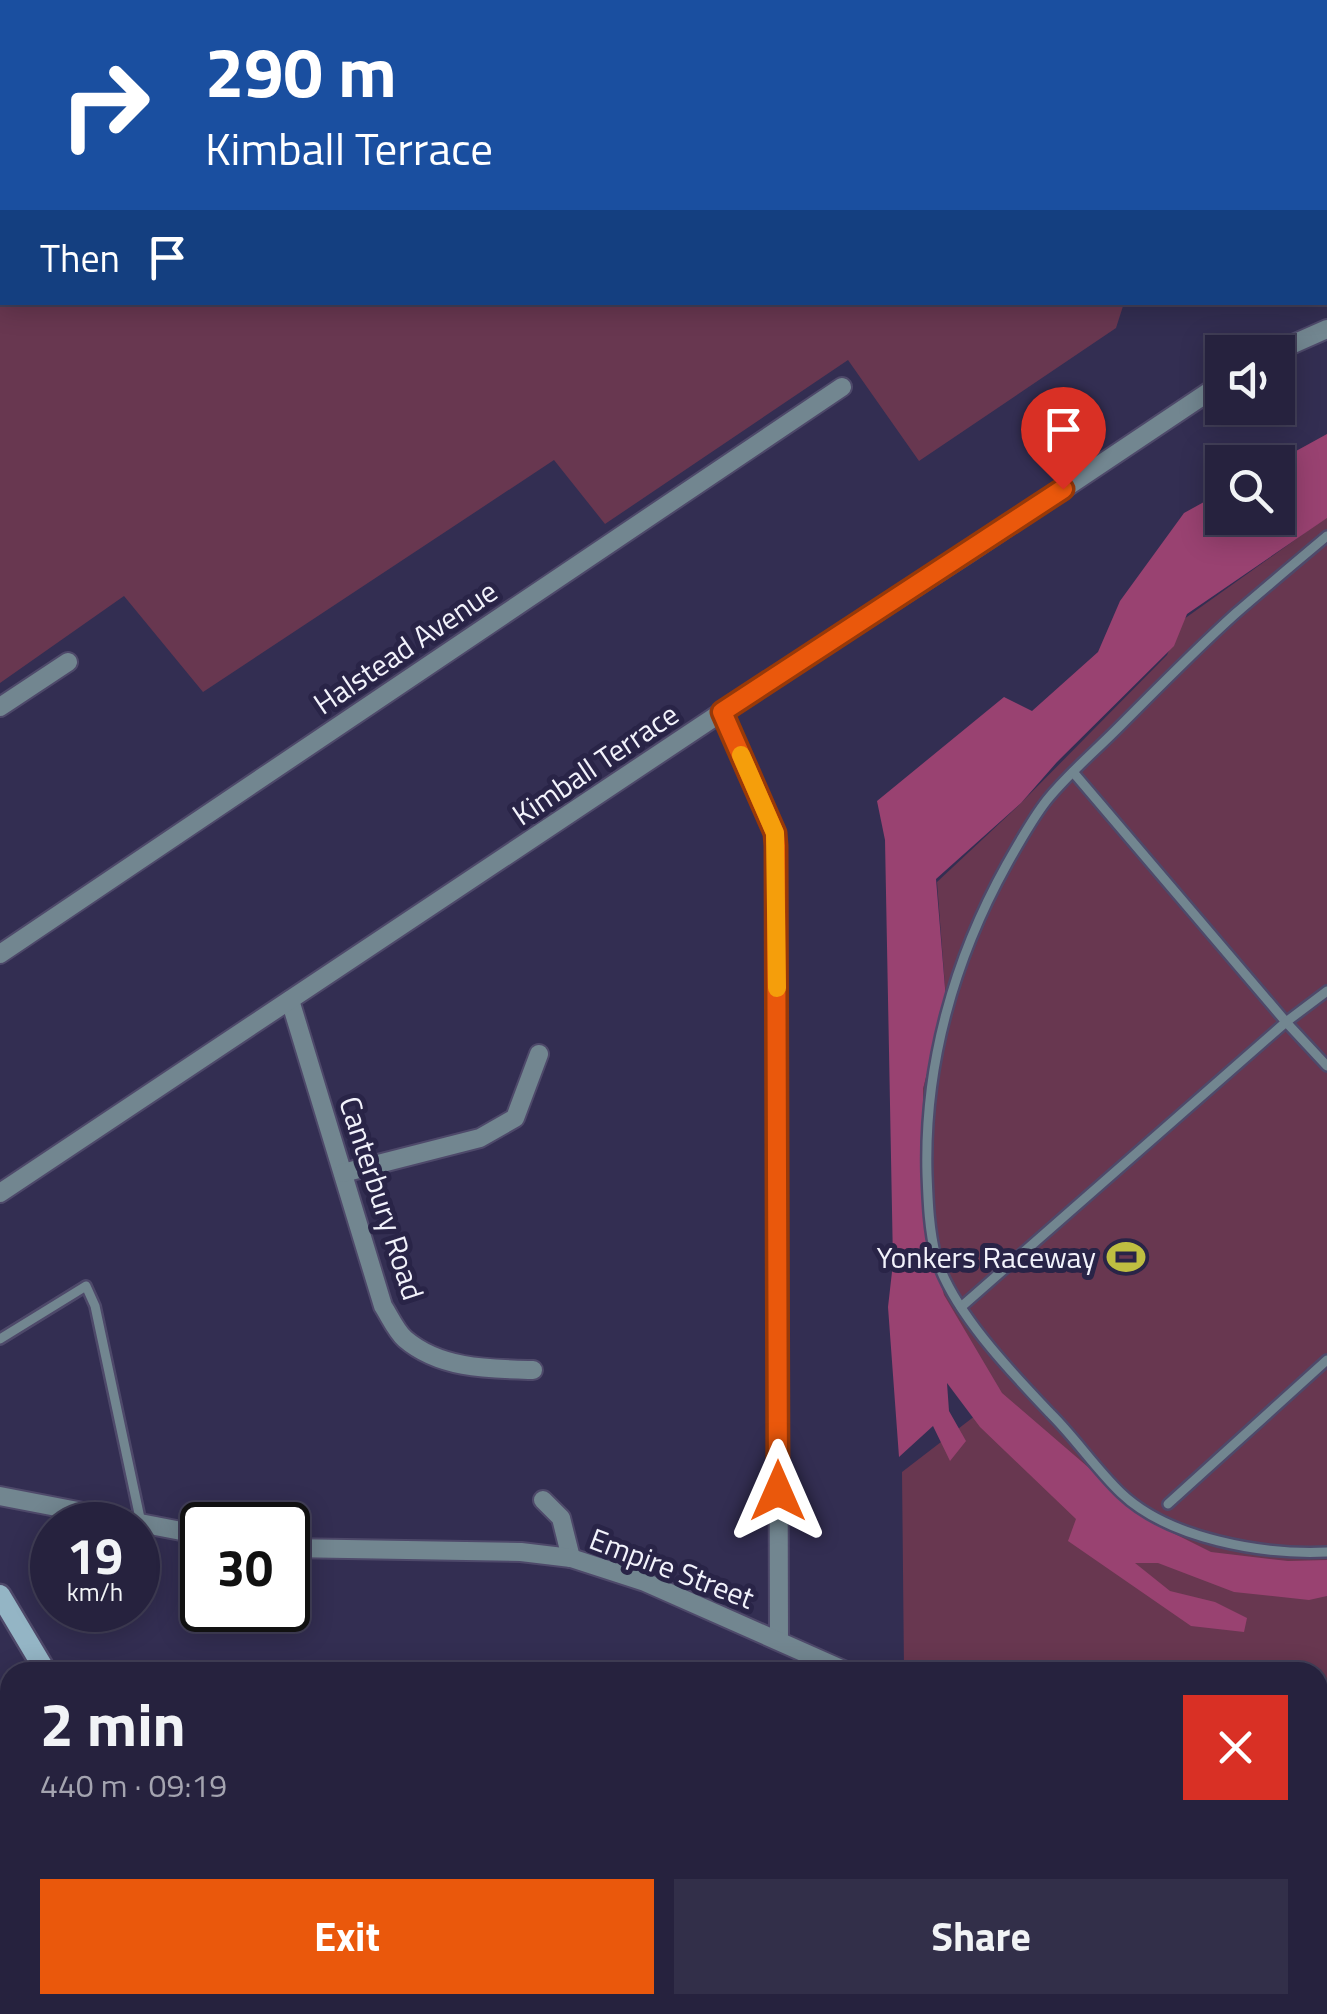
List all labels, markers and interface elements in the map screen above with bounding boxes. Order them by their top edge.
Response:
text: 290 m [205,18,397,124]
icon: right [40,40,170,170]
text: Kimball Terrace [205,114,493,182]
text: Then [40,229,120,287]
icon: arrive [140,230,195,285]
map controls [1205,335,1295,535]
button: sound [1205,335,1295,425]
pin [1021,387,1106,490]
icon: arrive [1036,402,1091,457]
button: search [1205,445,1295,535]
street label: Halstead Avenue [304,568,506,726]
street label: Kimball Terrace [503,691,687,837]
street label: Canterbury Road [327,1090,437,1306]
place label: Yonkers Raceway [876,1234,1096,1280]
sports icon: Yonkers Raceway [1105,1236,1147,1278]
position arrow [726,1439,830,1543]
speed limit sign: 30 [180,1502,310,1632]
street label: Empire Street [583,1515,762,1621]
text: 19 [67,1517,123,1593]
text: km/h [67,1573,123,1611]
text: 2 min [40,1678,186,1769]
button: close [1183,1695,1288,1800]
text: 440 m · 09:19 [40,1761,227,1809]
button: Exit [40,1879,654,1994]
button: Share [674,1879,1288,1994]

